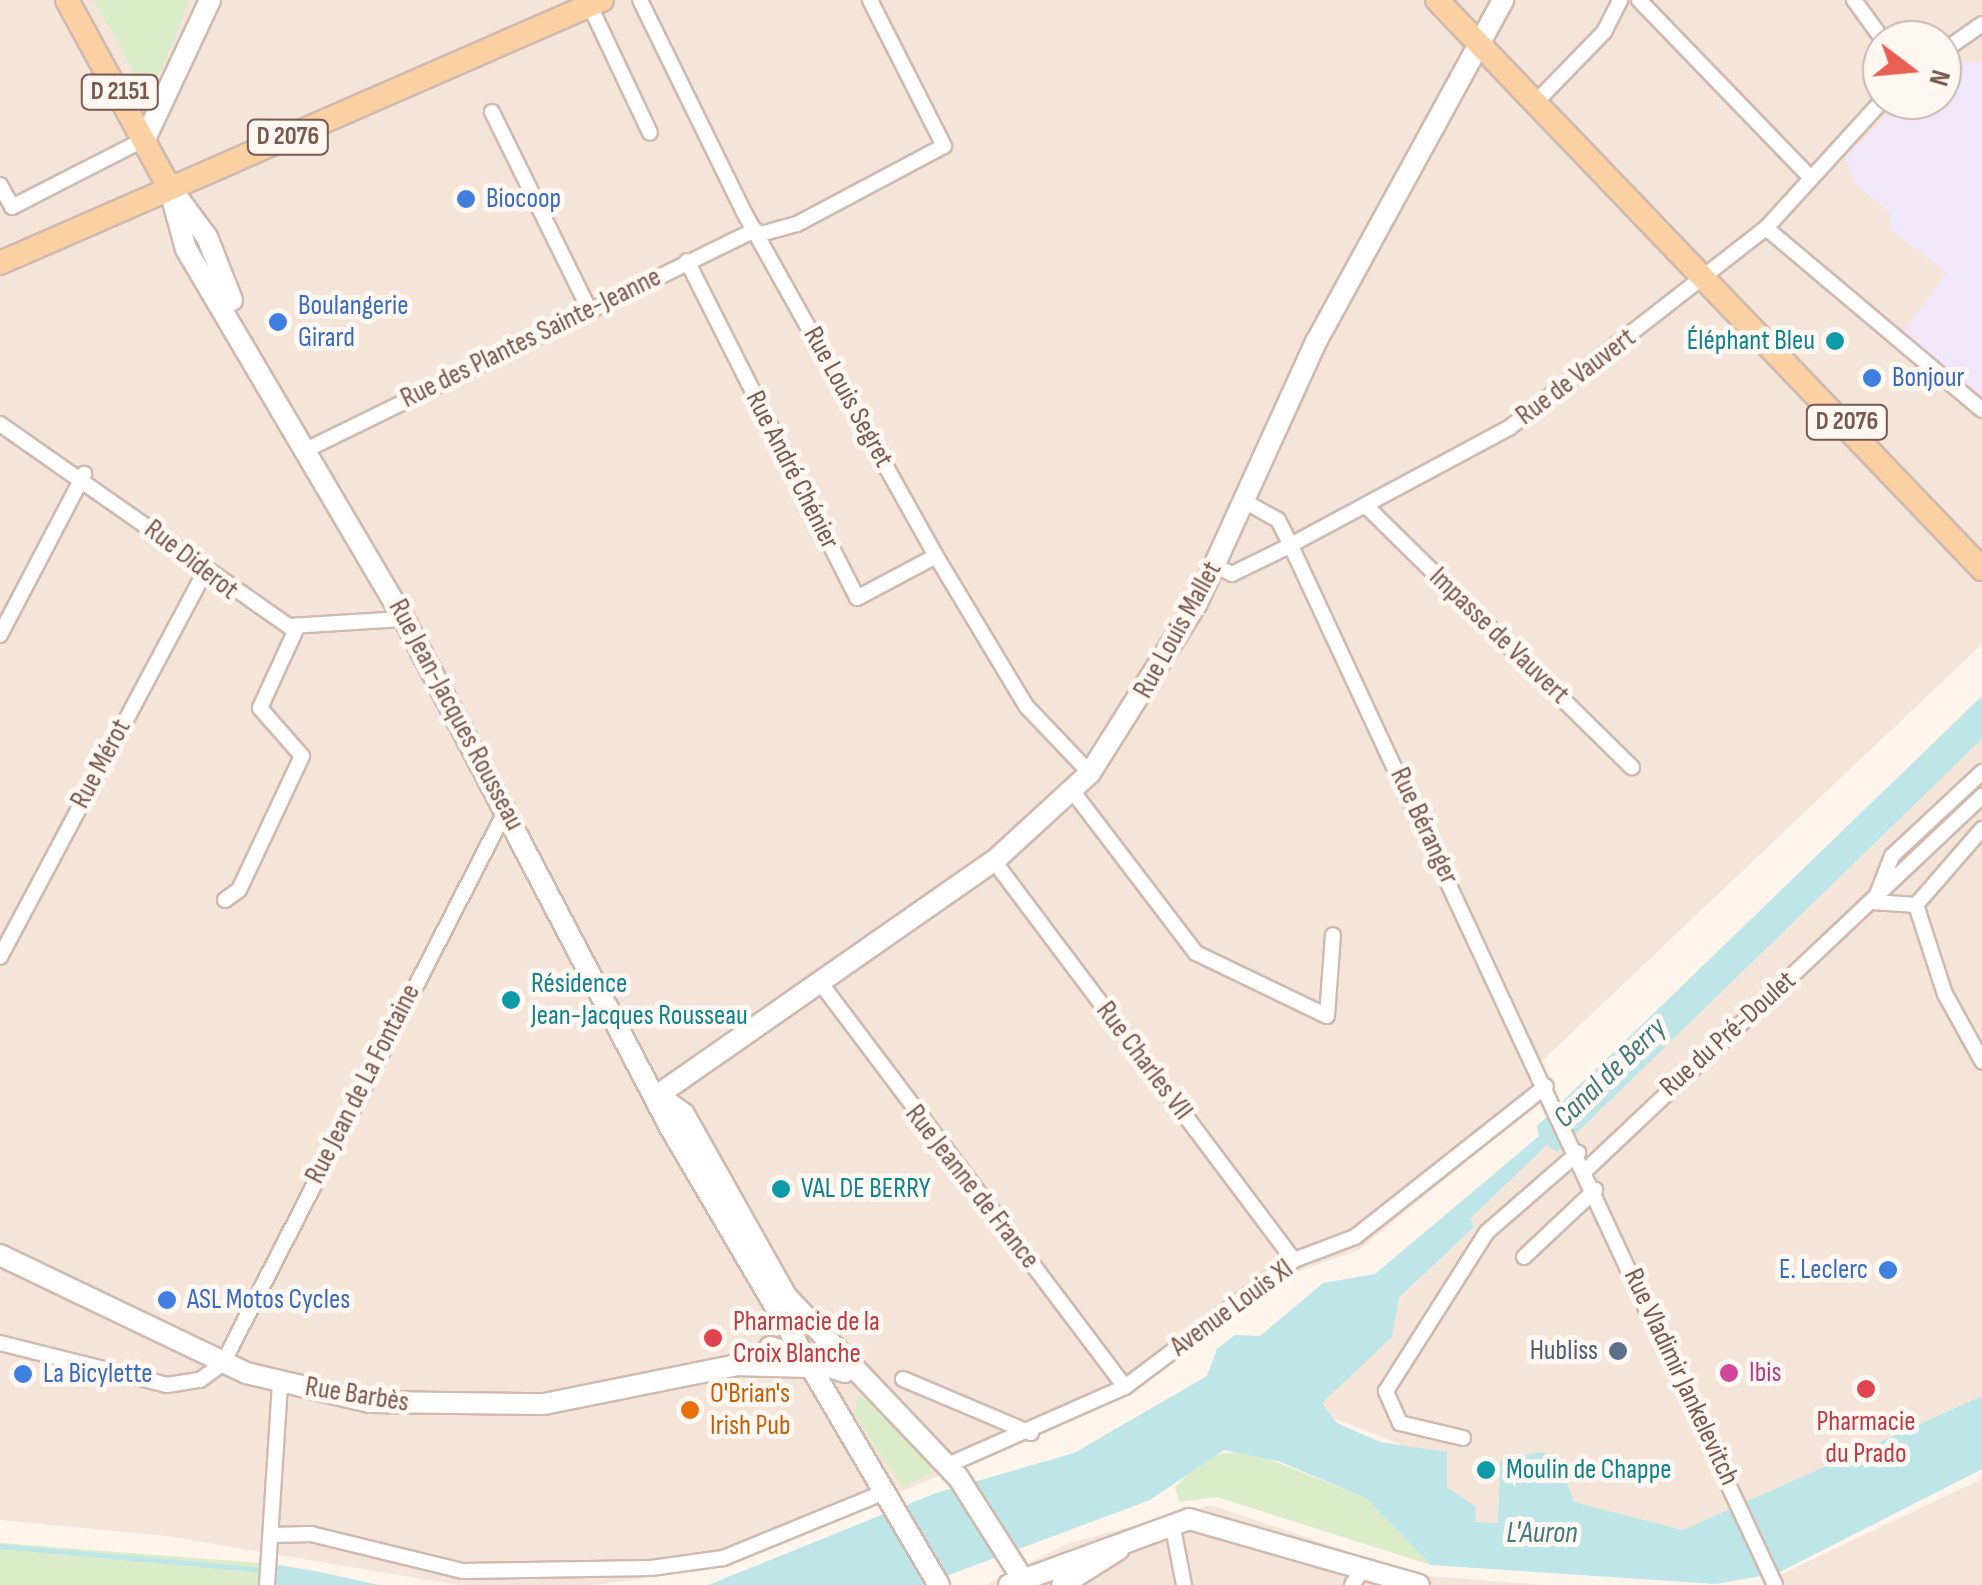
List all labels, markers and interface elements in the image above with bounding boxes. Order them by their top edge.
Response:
north arrow [1862,20,1962,120]
text: N [1921,66,1957,90]
road number: D 2151 [80,72,160,112]
road number: D 2076 [246,117,330,157]
place label: Biocoop [486,182,561,216]
marker: Biocoop [455,188,477,210]
street label: Rue des Plantes Sainte-Jeanne [395,260,667,416]
place label: Boulangerie Girard [298,289,409,355]
marker: Boulangerie Girard [267,311,289,333]
street label: Rue Louis Segret [796,321,900,473]
street label: Rue de Vauvert [1510,321,1642,433]
place label: Éléphant Bleu [1687,324,1815,358]
marker: Éléphant Bleu [1824,330,1846,352]
place label: Bonjour [1892,361,1964,395]
marker: Bonjour [1861,367,1883,389]
street label: Rue André Chénier [738,385,846,555]
road number: D 2076 [1804,402,1890,442]
street label: Rue Diderot [137,513,245,607]
street label: Rue Louis Mallet [1127,556,1229,704]
street label: Impasse de Vauvert [1422,561,1576,711]
street label: Rue Jean-Jacques Rousseau [381,594,531,836]
street label: Rue Mérot [64,714,138,814]
street label: Rue Béranger [1382,762,1466,890]
street label: Rue du Pré-Doulet [1653,964,1803,1104]
place label: Résidence Jean-Jacques Rousseau [531,967,748,1033]
street label: Rue Jean de La Fontaine [298,979,428,1189]
marker: Résidence Jean-Jacques Rousseau [500,989,522,1011]
street label: Rue Charles VII [1089,995,1199,1127]
water label: Canal de Berry [1546,1010,1674,1136]
street label: Rue Jeanne de France [898,1098,1046,1276]
place label: VAL DE BERRY [801,1172,930,1206]
marker: VAL DE BERRY [770,1178,792,1200]
street label: Avenue Louis XI [1164,1252,1300,1364]
place label: E. Leclerc [1779,1253,1868,1287]
marker: E. Leclerc [1877,1259,1899,1281]
street label: Rue Vladimir Jankelevitch [1616,1263,1746,1491]
place label: ASL Motos Cycles [187,1283,350,1317]
marker: ASL Motos Cycles [156,1289,178,1311]
place label: Pharmacie de la Croix Blanche [733,1305,880,1371]
marker: Pharmacie de la Croix Blanche [702,1327,724,1349]
place label: Hubliss [1530,1334,1598,1368]
marker: Hubliss [1607,1340,1629,1362]
place label: Ibis [1749,1356,1782,1390]
place label: La Bicylette [43,1357,153,1391]
marker: Ibis [1718,1362,1740,1384]
marker: La Bicylette [12,1363,34,1385]
street label: Rue Barbès [303,1370,411,1420]
place label: O'Brian's Irish Pub [710,1377,791,1443]
marker: Pharmacie du Prado [1855,1378,1877,1400]
marker: O'Brian's Irish Pub [679,1399,701,1421]
place label: Pharmacie du Prado [1816,1405,1916,1471]
place label: Moulin de Chappe [1506,1453,1672,1487]
marker: Moulin de Chappe [1475,1459,1497,1481]
water label: L'Auron [1506,1515,1578,1551]

